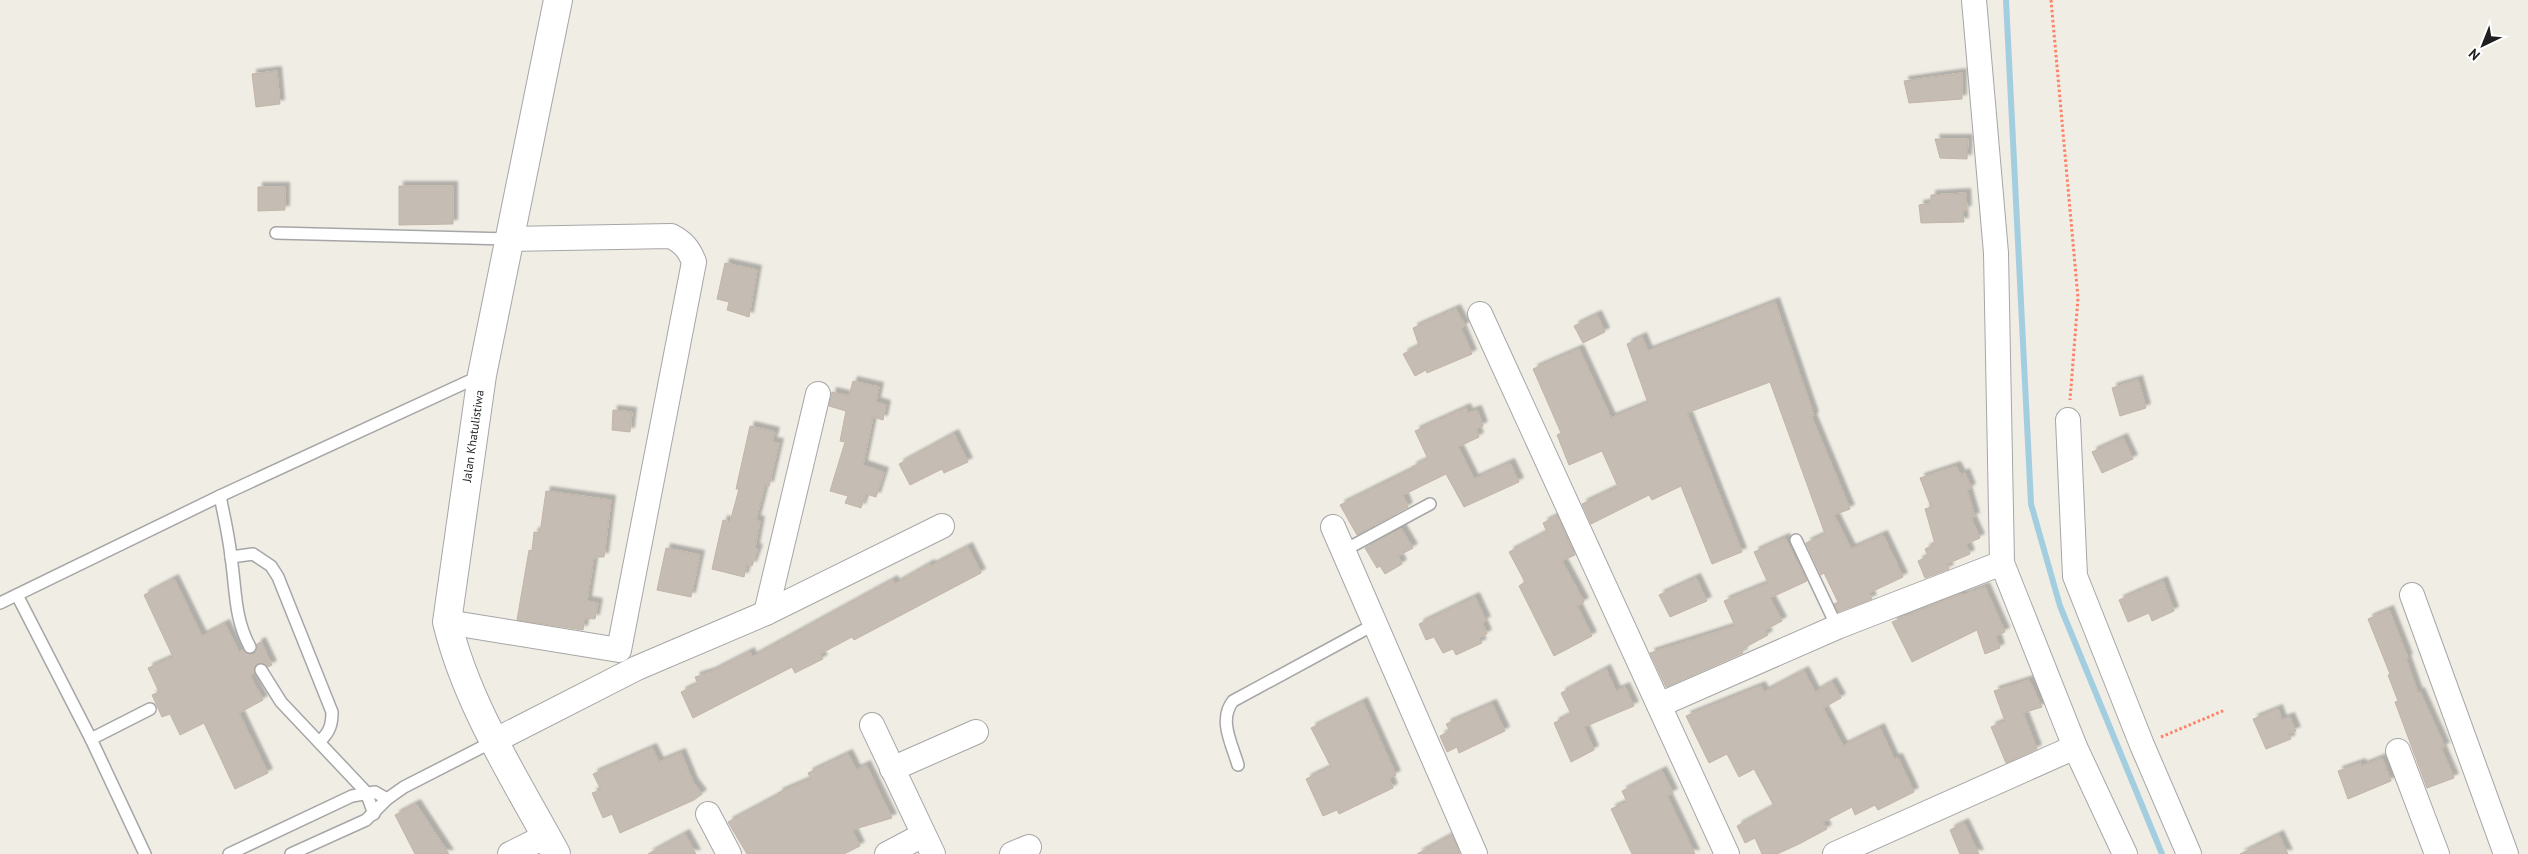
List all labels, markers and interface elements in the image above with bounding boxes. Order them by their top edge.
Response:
north arrow [2458,20,2508,70]
text: N [2465,45,2484,64]
street label: Jalan Khatulistiwa [459,389,487,484]

